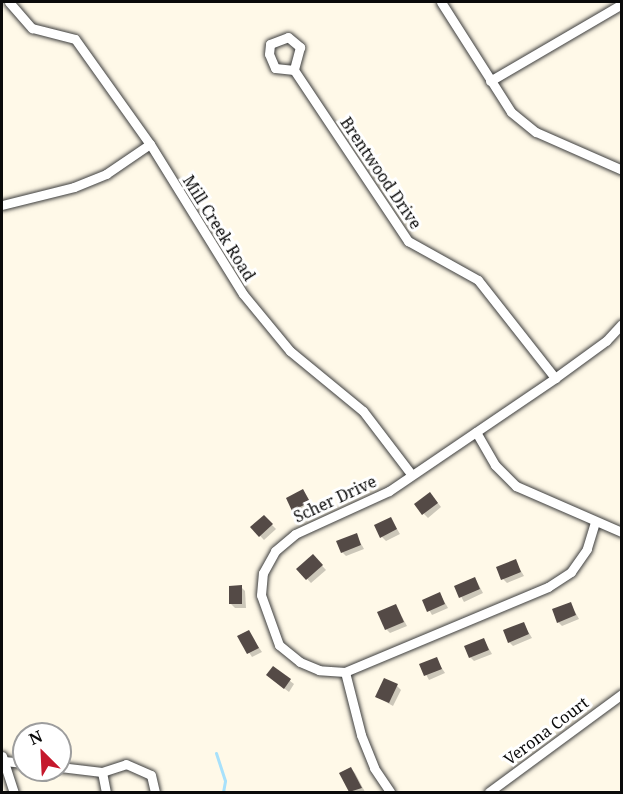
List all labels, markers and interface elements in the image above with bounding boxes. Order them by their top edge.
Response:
street label: Brentwood Drive [336,113,426,233]
street label: Mill Creek Road [179,172,259,284]
street label: Scher Drive [291,471,379,527]
street label: Verona Court [500,693,592,769]
north arrow [12,722,72,782]
text: N [25,725,46,750]

